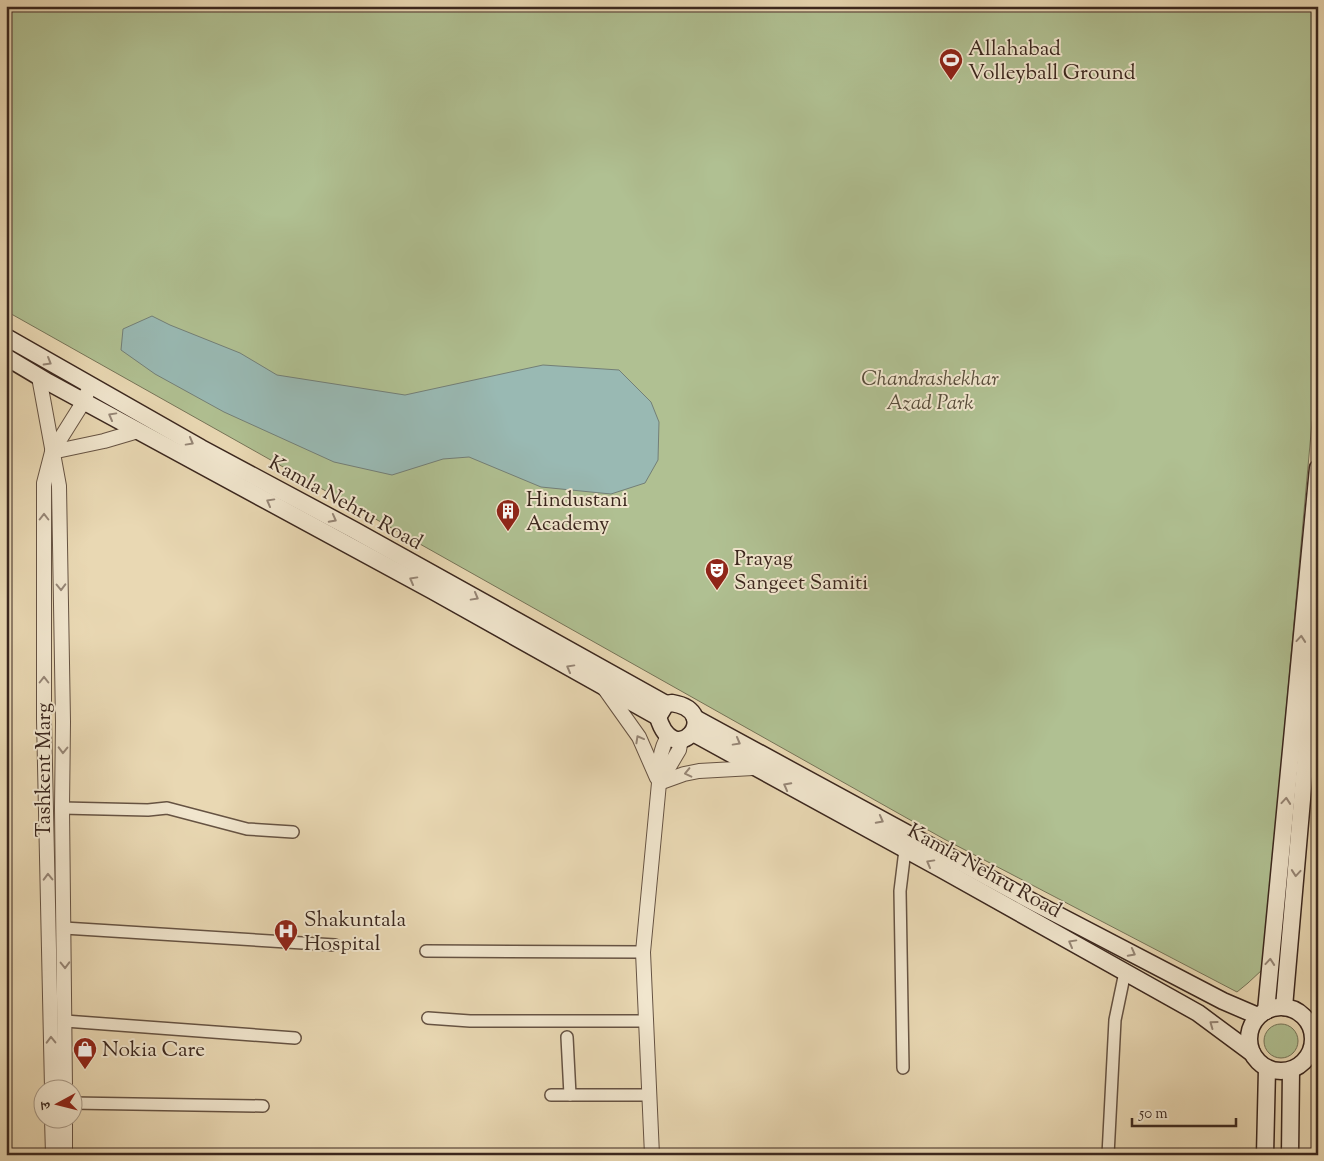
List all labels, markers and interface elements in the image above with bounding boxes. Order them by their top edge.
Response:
place label: Allahabad Volleyball Ground [968,35,1136,89]
sports icon: Allahabad Volleyball Ground [938,47,964,81]
one-way arrow [43,355,52,365]
park label: Chandrashekhar Azad Park [861,365,999,419]
one-way arrow [108,413,117,423]
one-way arrow [185,435,194,445]
street label: Kamla Nehru Road [262,449,428,559]
place label: Hindustani Academy [526,486,628,540]
building icon: Hindustani Academy [495,498,521,532]
one-way arrow [266,499,275,509]
one-way arrow [39,513,49,521]
one-way arrow [328,513,337,523]
place label: Prayag Sangeet Samiti [734,545,868,599]
theatre icon: Prayag Sangeet Samiti [704,557,730,591]
one-way arrow [409,576,418,586]
one-way arrow [56,584,66,591]
one-way arrow [470,591,479,601]
one-way arrow [1295,635,1306,643]
one-way arrow [566,664,575,674]
one-way arrow [39,676,49,684]
street label: Tashkent Marg [30,703,60,837]
one-way arrow [635,735,645,744]
one-way arrow [732,736,741,746]
one-way arrow [58,746,68,754]
one-way arrow [684,767,693,778]
one-way arrow [783,782,792,792]
one-way arrow [1280,796,1291,804]
one-way arrow [875,814,884,824]
street label: Kamla Nehru Road [901,817,1067,927]
one-way arrow [927,859,936,869]
one-way arrow [1290,869,1301,877]
one-way arrow [42,873,53,881]
place label: Shakuntala Hospital [304,906,407,960]
hospital icon: Shakuntala Hospital [273,918,299,952]
one-way arrow [1068,939,1077,949]
one-way arrow [1127,947,1136,957]
one-way arrow [1264,958,1275,966]
one-way arrow [59,961,70,969]
one-way arrow [1209,1021,1219,1030]
one-way arrow [46,1036,56,1044]
shop icon: Nokia Care [72,1036,98,1070]
place label: Nokia Care [102,1036,205,1066]
north arrow [32,1078,82,1128]
scale bar [1132,1096,1235,1128]
text: उ [37,1100,58,1111]
text: 50 m [1138,1104,1168,1125]

